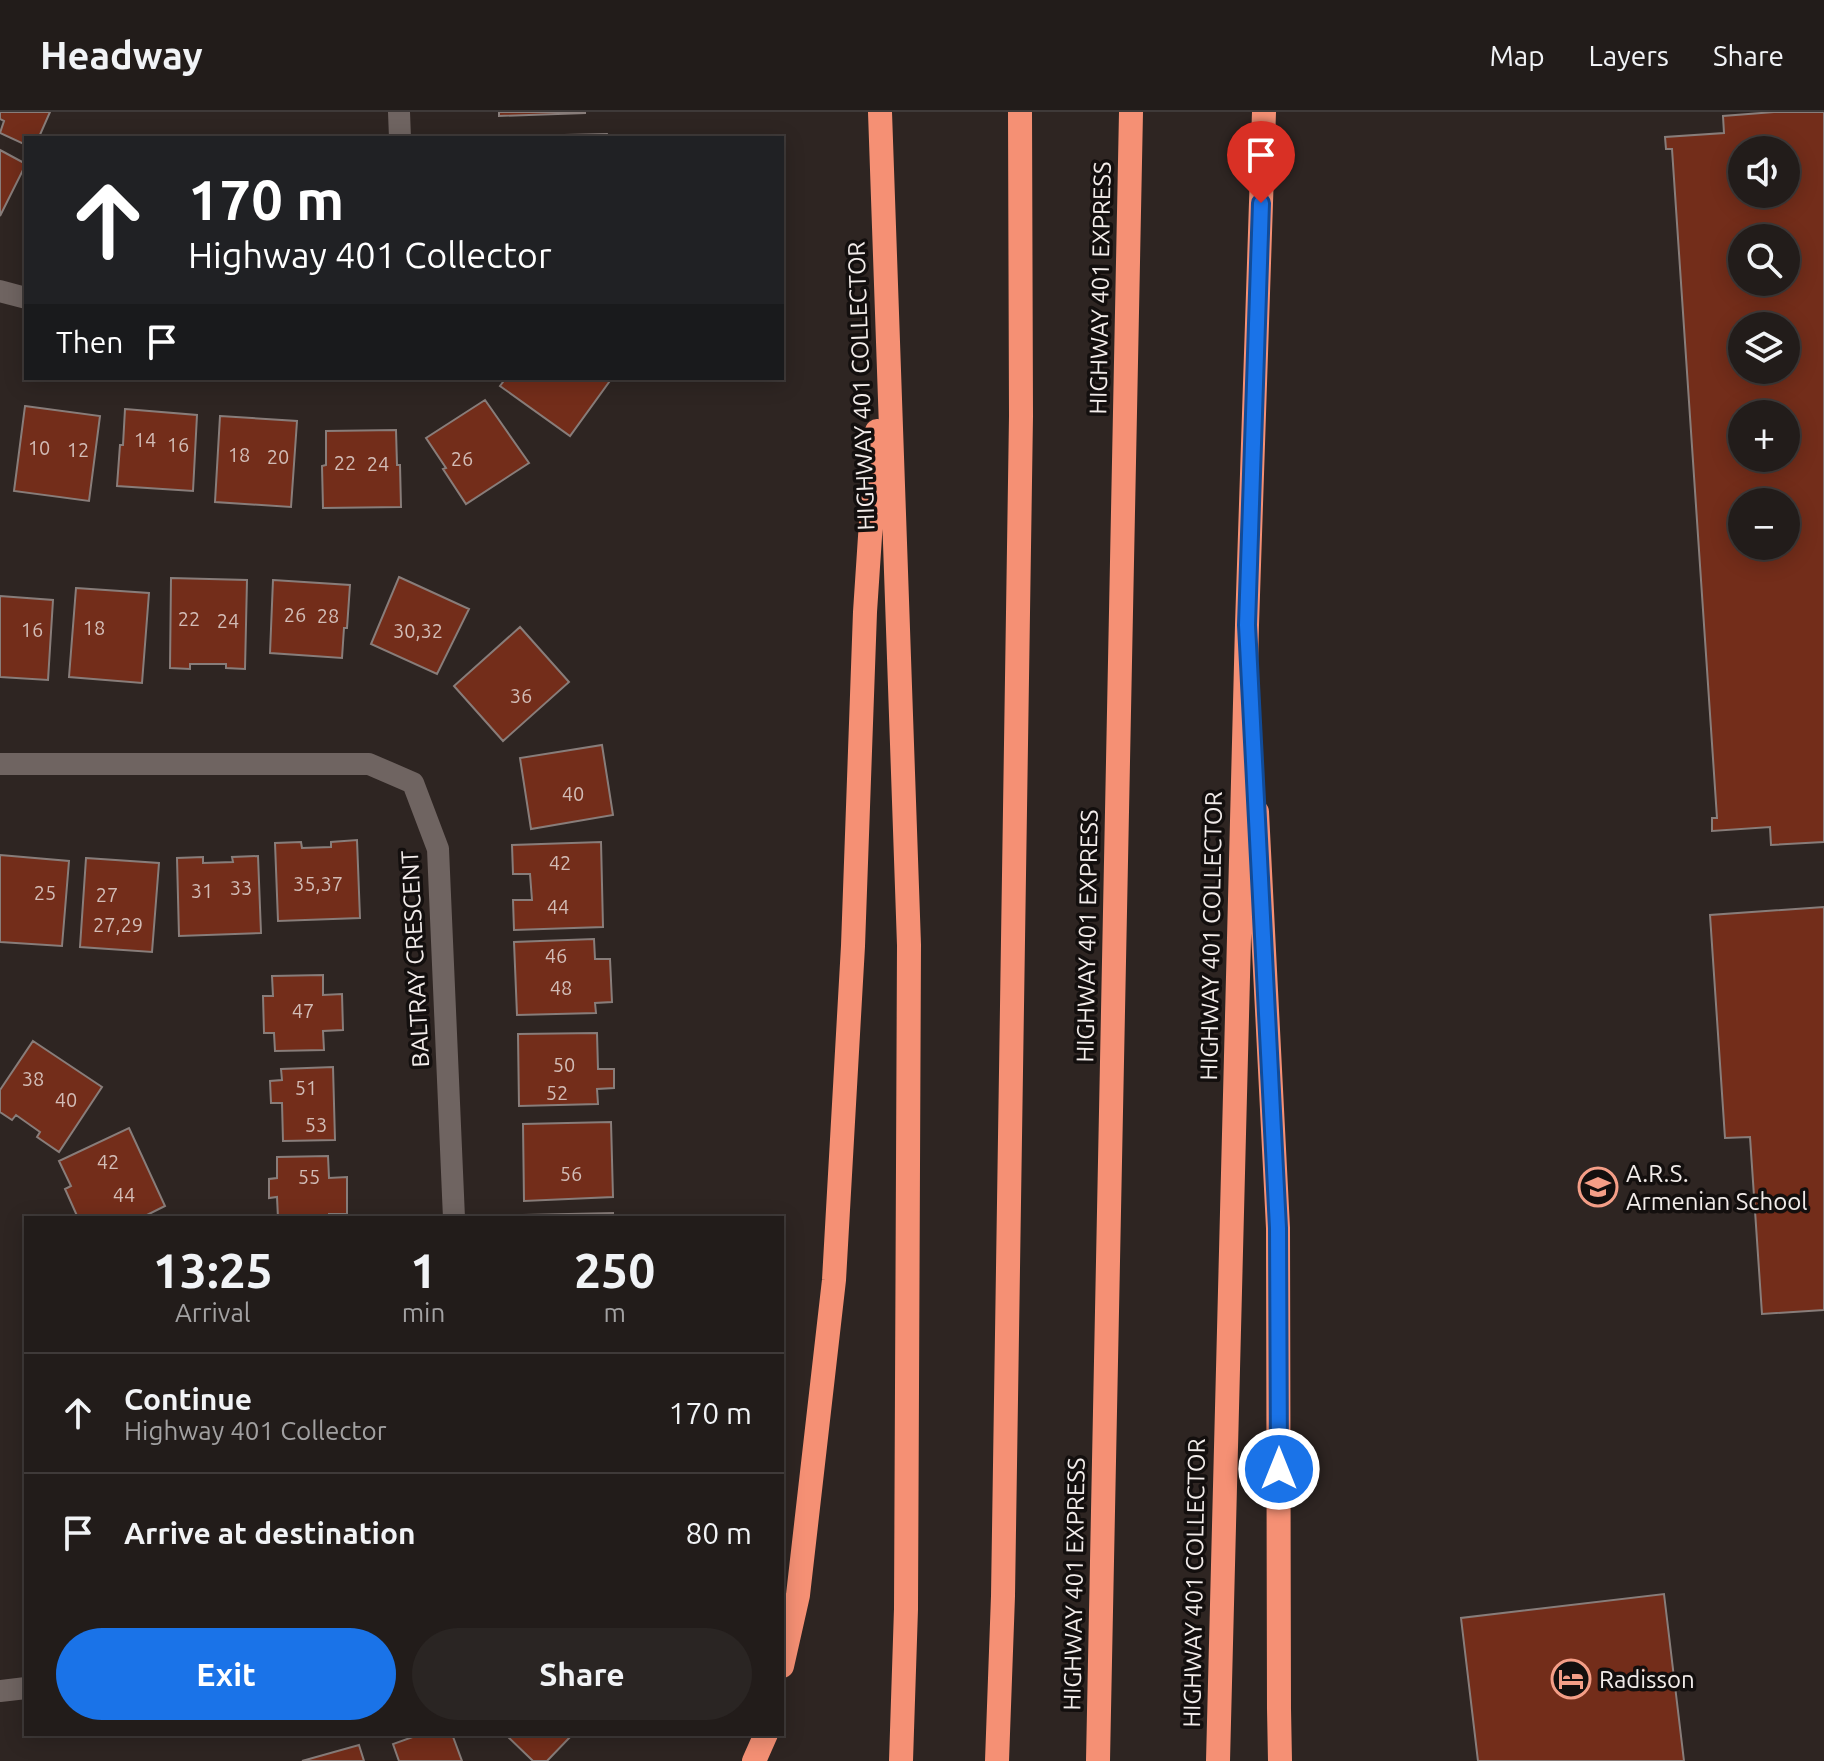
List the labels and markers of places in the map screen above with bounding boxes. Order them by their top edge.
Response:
pin [1227,121,1295,203]
place label: A.R.S. Armenian School [1626,1160,1808,1215]
school or university icon: A.R.S. Armenian School [1577,1166,1619,1208]
hotel icon: Radisson [1550,1658,1592,1700]
place label: Radisson [1599,1666,1695,1693]

